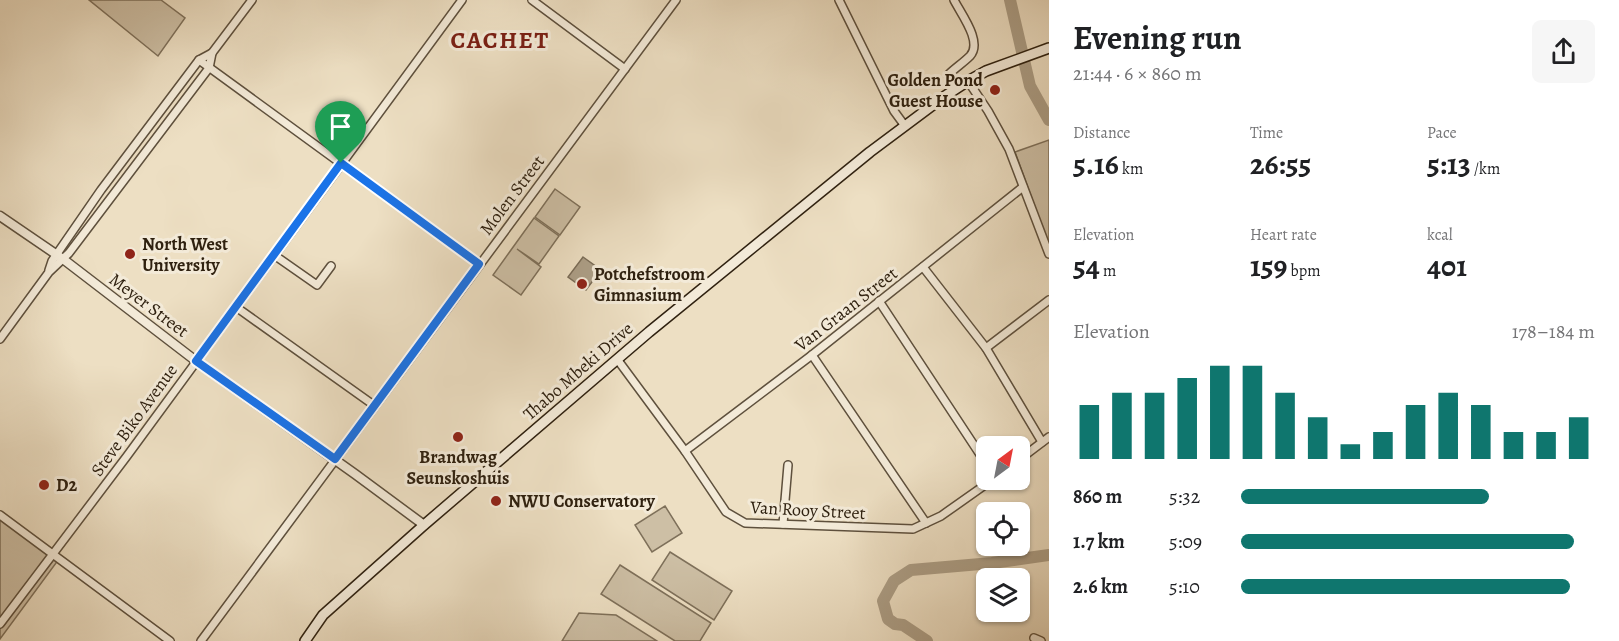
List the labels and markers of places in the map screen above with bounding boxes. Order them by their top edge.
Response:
place label: Golden Pond Guest House [887,68,983,113]
marker: Golden Pond Guest House [988,83,1002,97]
pin [315,101,366,163]
place label: North West University [142,232,228,277]
marker: North West University [123,247,137,261]
place label: Potchefstroom Gimnasium [594,262,705,307]
marker: Potchefstroom Gimnasium [575,277,589,291]
marker: Brandwag Seunskoshuis [451,430,465,444]
place label: Brandwag Seunskoshuis [407,445,509,490]
place label: D2 [56,473,77,497]
marker: D2 [37,478,51,492]
place label: NWU Conservatory [508,489,656,513]
marker: NWU Conservatory [489,494,503,508]

